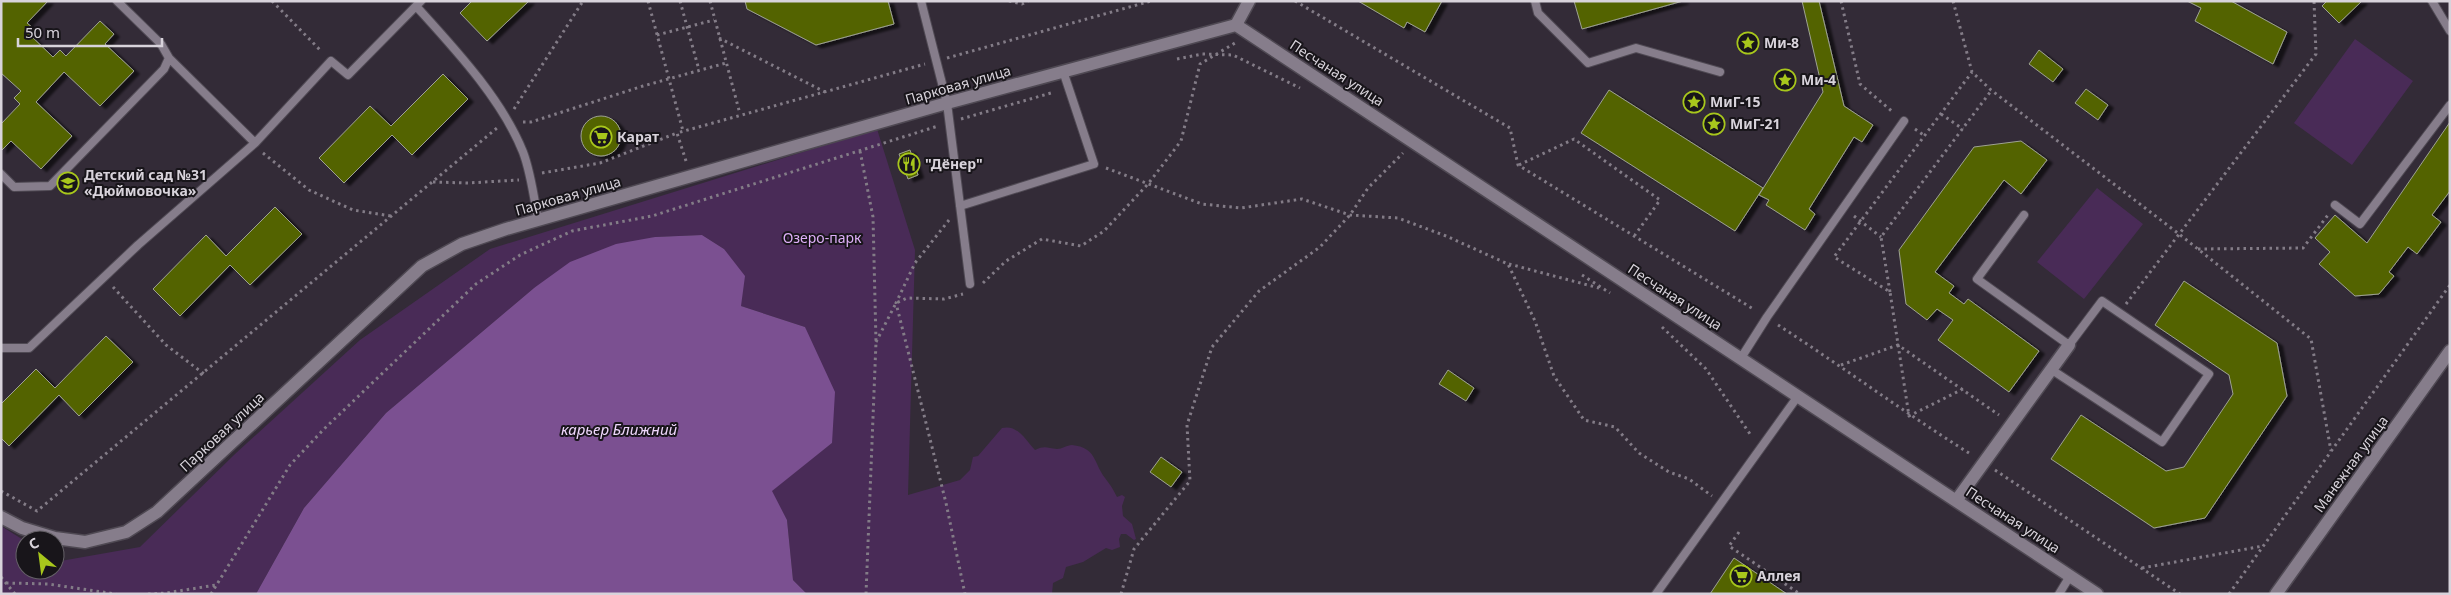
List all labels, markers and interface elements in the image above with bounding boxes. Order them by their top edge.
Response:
scale bar [18,15,161,47]
text: 50 m [25,22,60,42]
place icon: Ми-8 [1736,31,1760,55]
place label: Ми-8 [1764,33,1799,52]
street label: Песчаная улица [1287,35,1388,110]
street label: Парковая улица [903,60,1013,109]
place icon: Ми-4 [1773,68,1797,92]
place label: Ми-4 [1801,70,1836,89]
place icon: МиГ-15 [1682,90,1706,114]
place label: МиГ-15 [1710,92,1760,111]
place icon: МиГ-21 [1702,112,1726,136]
place label: МиГ-21 [1730,114,1780,133]
supermarket icon: Карат [589,125,613,149]
place label: Карат [617,127,659,146]
restaurant icon: "Дёнер" [897,152,921,176]
place label: "Дёнер" [925,154,983,173]
place label: Детский сад №31 «Дюймовочка» [84,165,207,200]
school or university icon: Детский сад №31 «Дюймовочка» [56,171,80,195]
street label: Парковая улица [513,171,623,220]
park label: Озеро-парк [783,228,862,247]
street label: Песчаная улица [1625,259,1726,334]
street label: Парковая улица [175,387,268,476]
street label: Манежная улица [2309,412,2392,516]
water label: карьер Ближний [561,419,677,439]
street label: Песчаная улица [1963,482,2064,557]
north arrow [15,530,65,580]
text: С [25,533,42,554]
supermarket icon: Аллея [1729,564,1753,588]
place label: Аллея [1757,566,1801,585]

